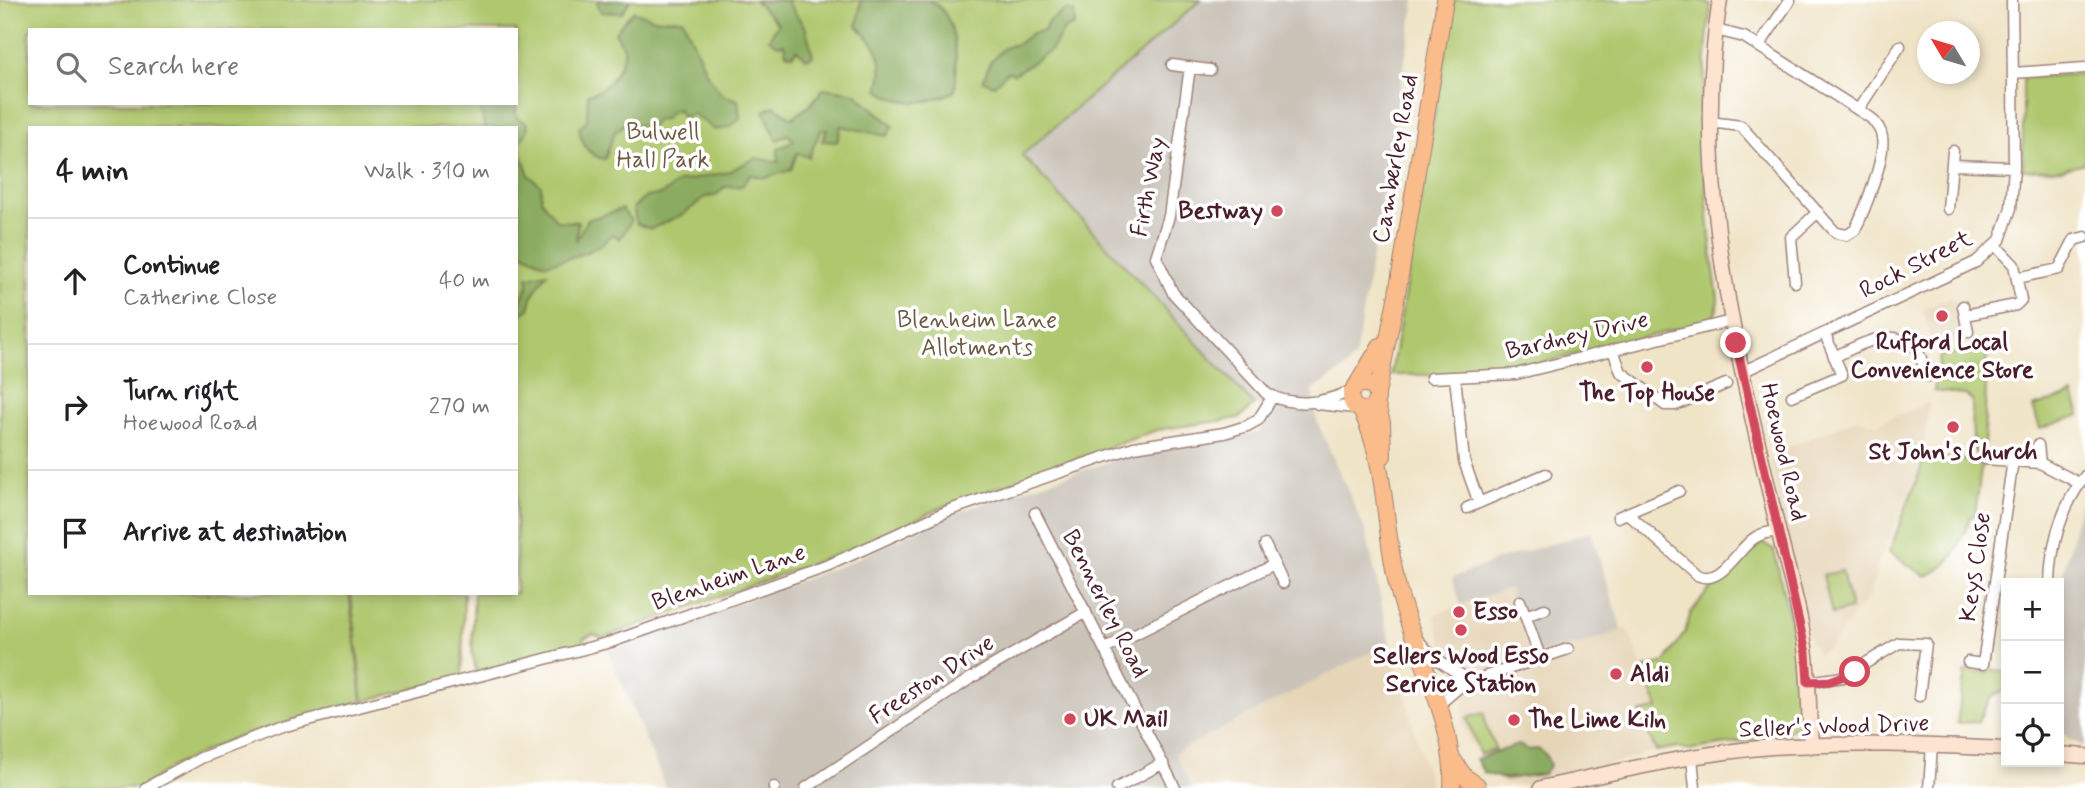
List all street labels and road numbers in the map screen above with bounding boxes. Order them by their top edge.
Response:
street label: Camberley Road [1366,72,1426,246]
street label: Firth Way [1124,134,1174,240]
street label: Rock Street [1854,223,1978,307]
street label: Bardney Drive [1502,304,1652,368]
street label: Hoewood Road [1752,380,1814,524]
street label: Keys Close [1953,510,1999,624]
street label: Bennerley Road [1054,525,1156,683]
street label: Blenheim Lane [648,537,810,619]
street label: Freeston Drive [864,628,1000,732]
street label: Seller's Wood Drive [1738,708,1930,746]

